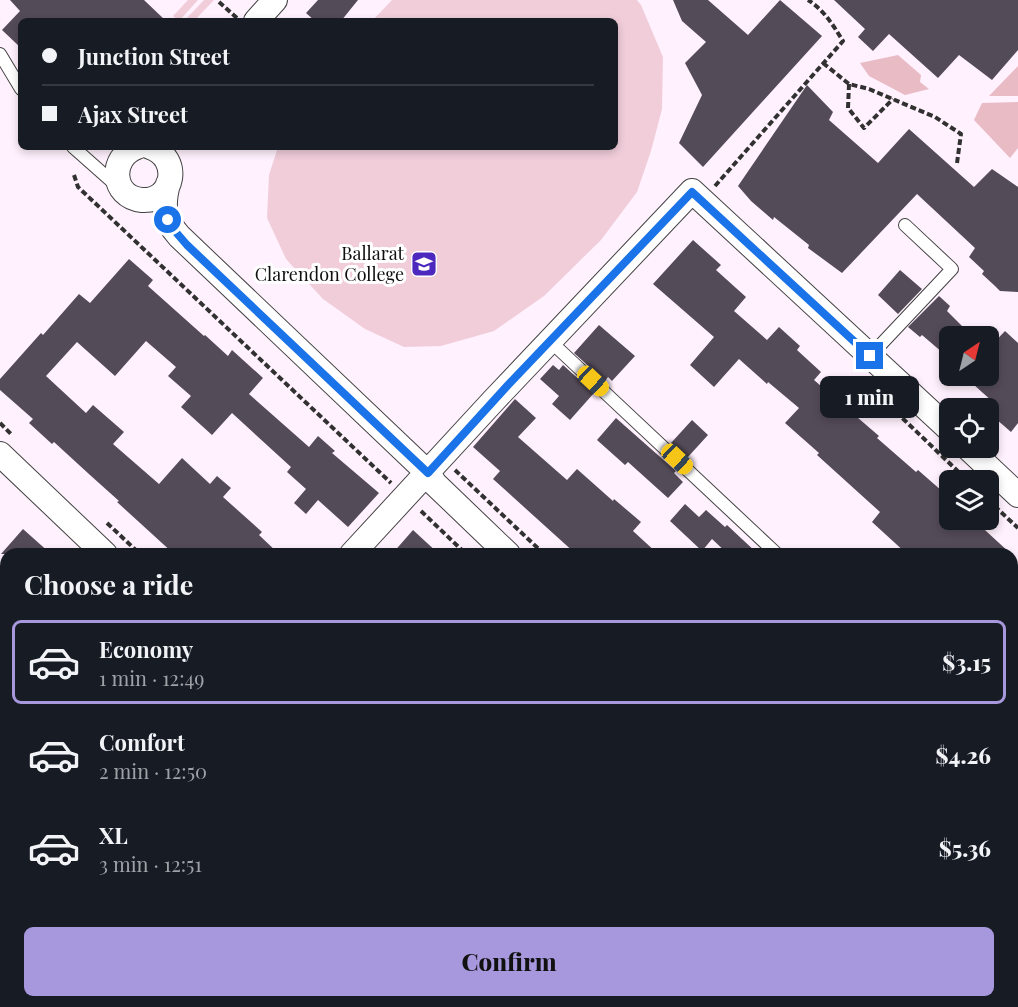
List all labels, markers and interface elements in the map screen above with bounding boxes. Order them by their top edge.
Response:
text: Junction Street [78,41,230,71]
text: Ajax Street [78,99,188,129]
route start [154,206,181,233]
place label: Ballarat Clarendon College [255,241,405,286]
school or university icon: Ballarat Clarendon College [409,249,439,279]
north arrow [939,326,999,386]
map controls [939,326,999,530]
route end [856,342,883,369]
car [574,362,612,400]
callout: 1 min [820,377,920,419]
text: 1 min [845,383,894,410]
button: locate [939,398,999,458]
car [658,440,696,478]
button: layers [939,470,999,530]
text: Choose a ride [24,566,193,602]
text: Economy [99,634,193,664]
icon: car [27,635,81,689]
text: $3.15 [942,647,991,677]
text: 1 min · 12:49 [99,664,205,691]
text: Comfort [99,727,185,757]
icon: car [27,728,81,782]
text: $4.26 [936,740,991,770]
text: 2 min · 12:50 [99,757,207,784]
text: XL [99,820,128,850]
icon: car [27,821,81,875]
text: $5.36 [939,833,991,863]
text: 3 min · 12:51 [99,850,202,877]
button: Confirm [24,927,994,996]

